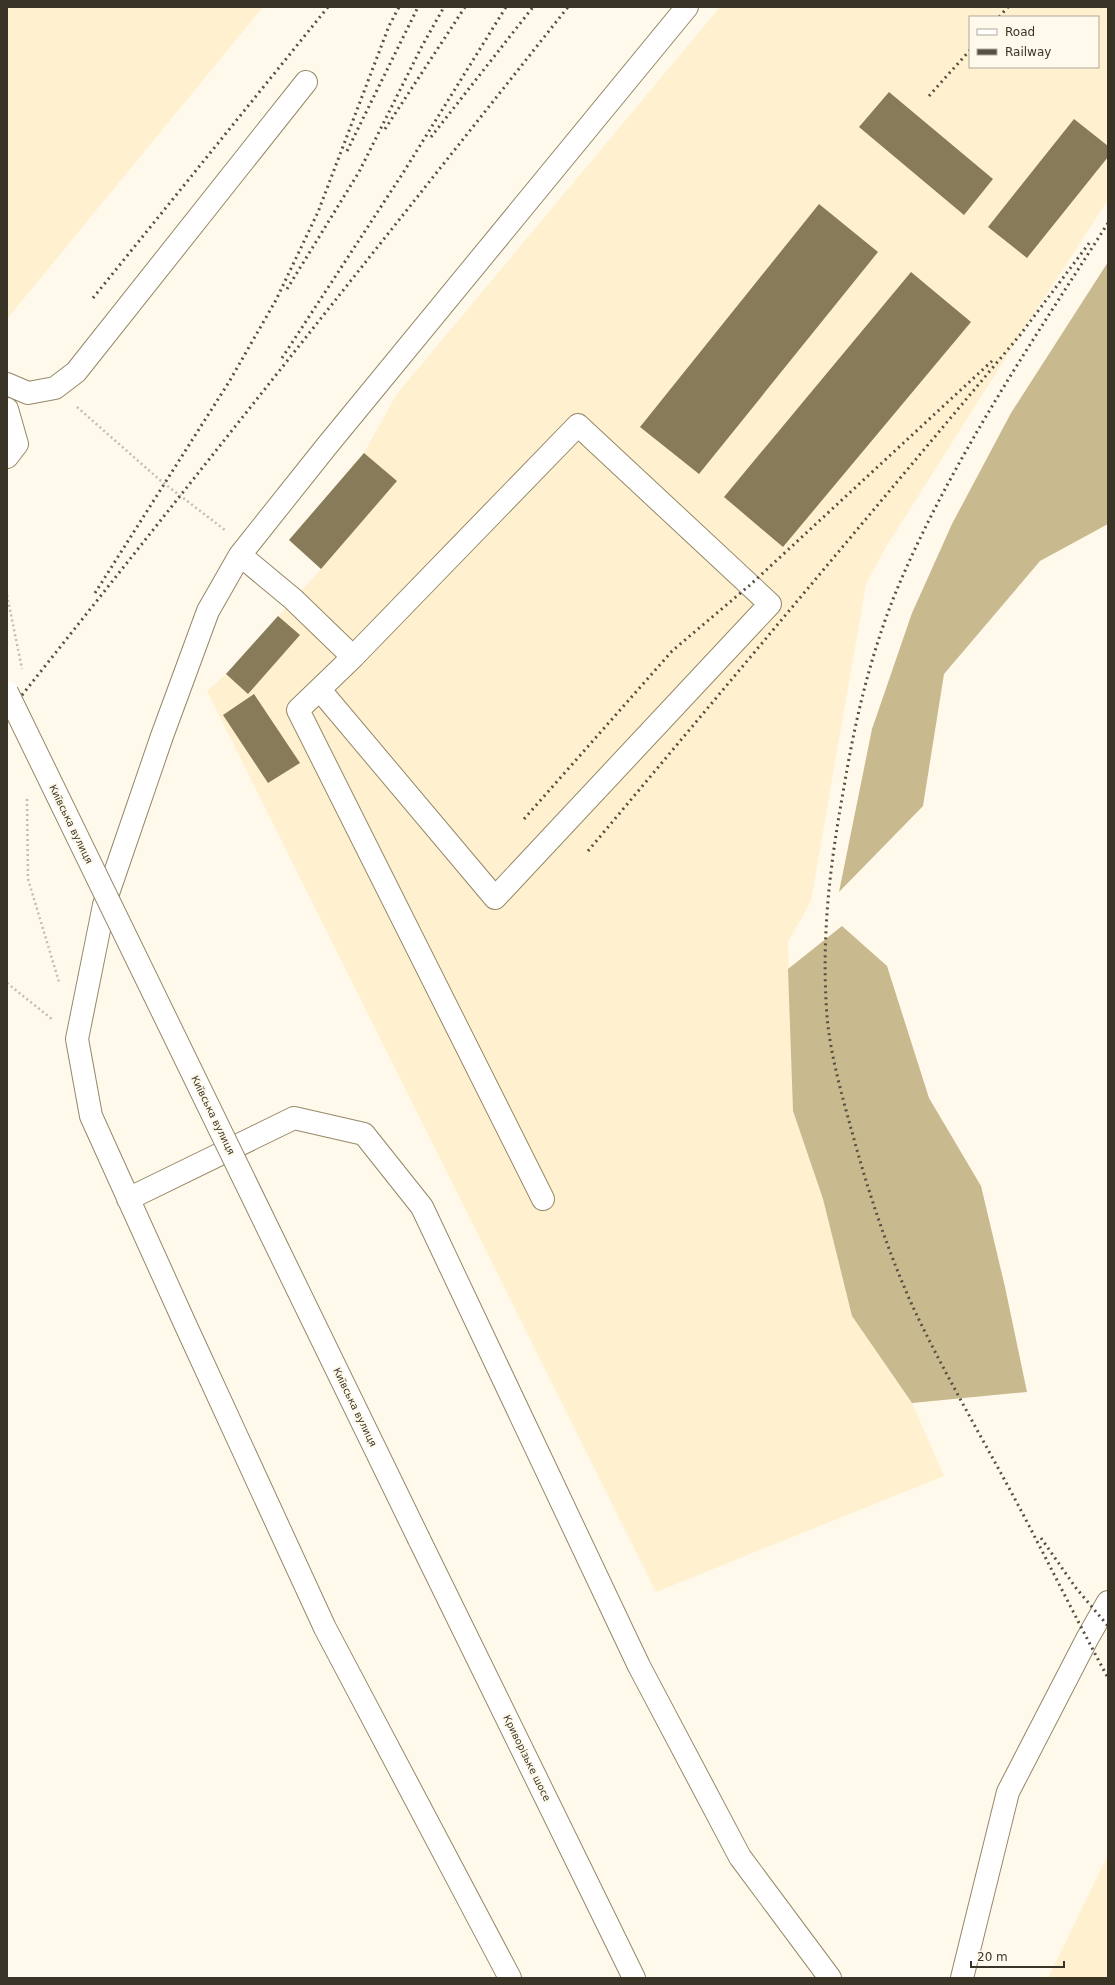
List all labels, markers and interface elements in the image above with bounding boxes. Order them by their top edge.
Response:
legend [969,16,1099,68]
text: Road [1005,25,1035,39]
text: Railway [1005,45,1051,59]
street label: Київська вулиця [47,783,95,865]
street label: Київська вулиця [189,1074,237,1156]
street label: Київська вулиця [331,1366,379,1448]
street label: Криворізьке шосе [501,1713,553,1803]
scale bar [971,1943,1064,1969]
text: 20 m [977,1950,1008,1964]

